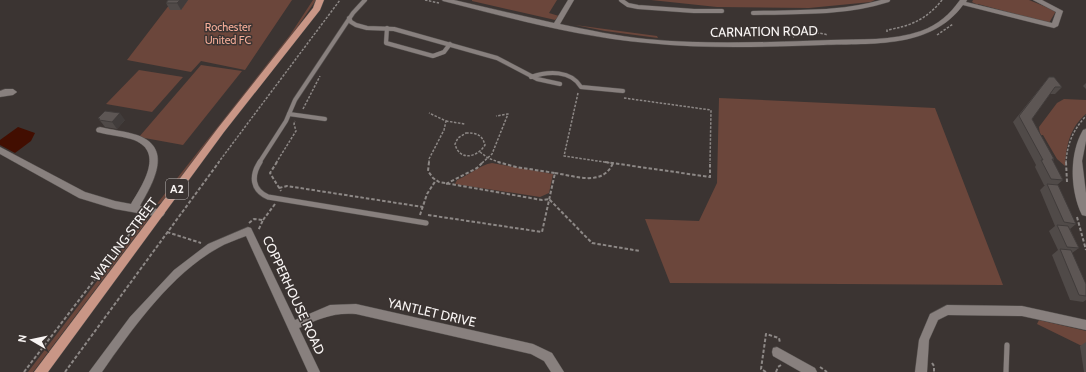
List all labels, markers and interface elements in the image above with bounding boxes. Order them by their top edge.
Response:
park label: Rochester United FC [205,20,252,47]
street label: CARNATION ROAD [710,22,818,40]
road number: A2 [166,179,188,199]
street label: WATLING STREET [87,194,161,284]
street label: COPPERHOUSE ROAD [259,233,329,357]
street label: YANTLET DRIVE [385,294,478,330]
north arrow [12,320,52,360]
text: N [15,333,30,343]

